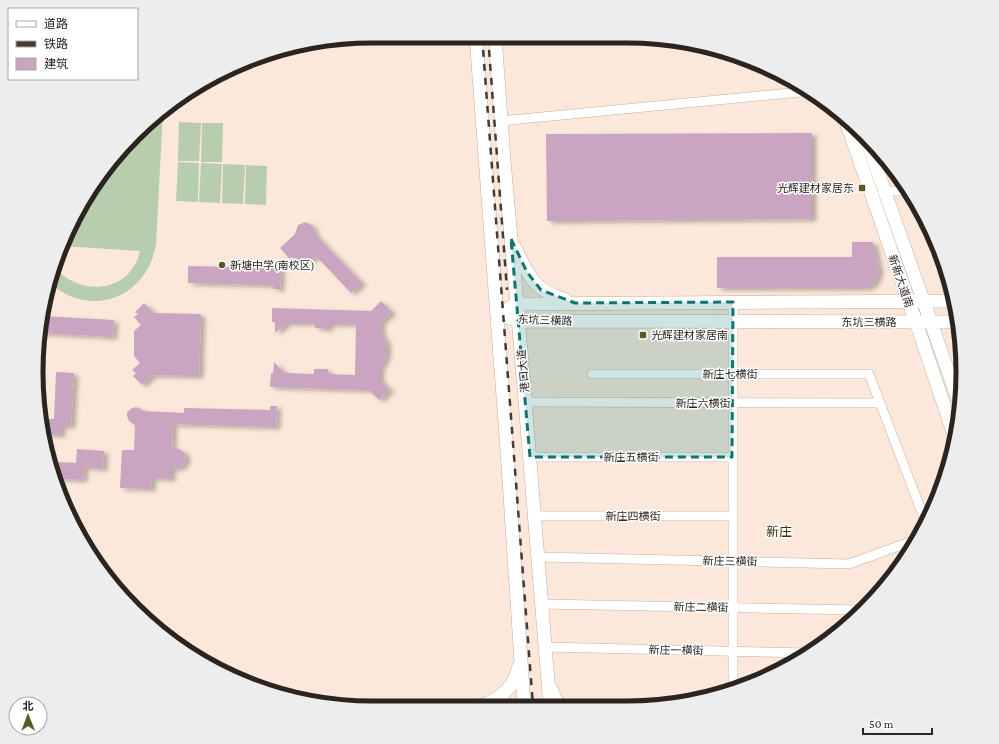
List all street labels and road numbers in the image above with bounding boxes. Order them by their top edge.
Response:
street label: 新新大道南 [886,253,916,309]
street label: 东坑三横路 [517,313,573,327]
street label: 东坑三横路 [842,316,897,328]
street label: 港口大道 [515,349,531,393]
street label: 新庄七横街 [703,368,758,380]
street label: 新庄六横街 [676,397,731,409]
street label: 新庄五横街 [604,451,659,463]
street label: 新庄四横街 [606,510,661,522]
street label: 新庄三横街 [702,555,758,567]
street label: 新庄二横街 [673,601,729,613]
street label: 新庄一横街 [648,644,704,656]

